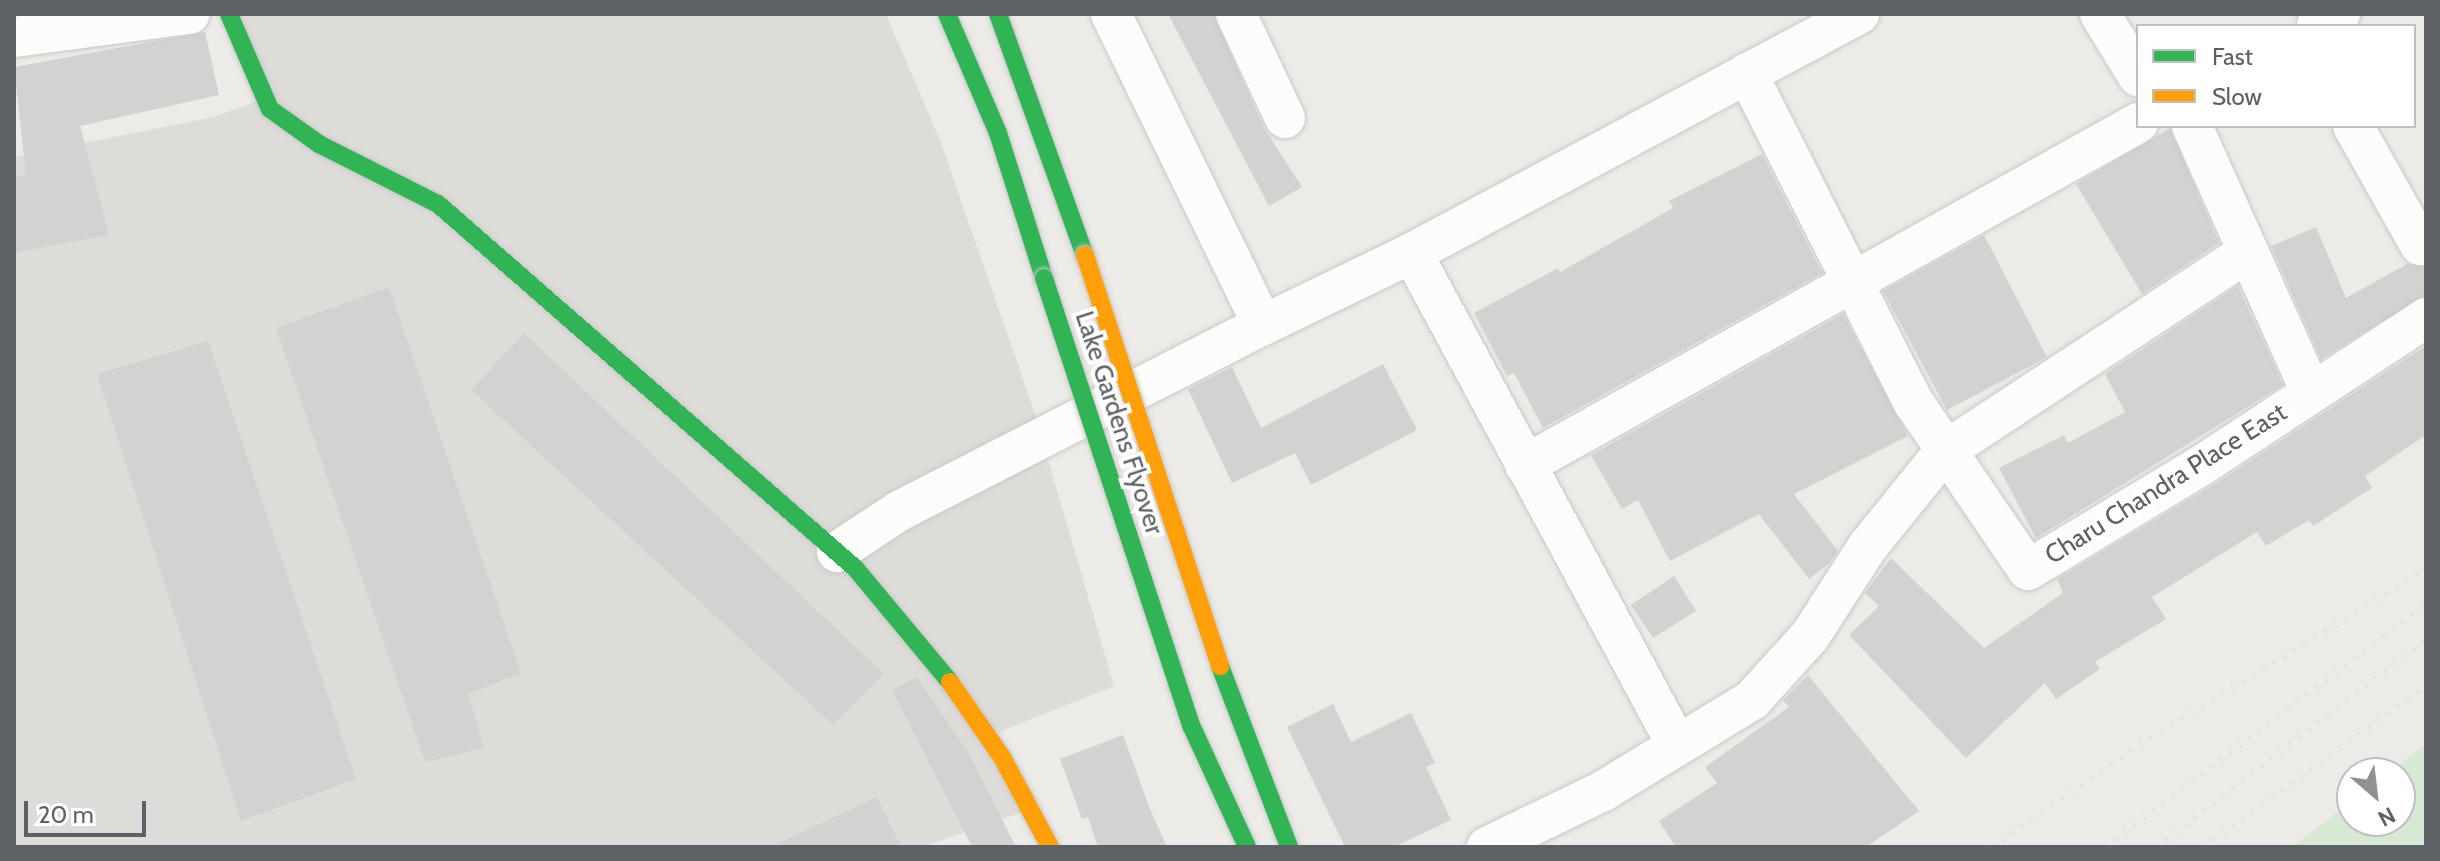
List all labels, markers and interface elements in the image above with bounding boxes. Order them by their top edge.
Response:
legend [2136,24,2416,128]
text: Fast [2212,42,2253,71]
text: Slow [2212,82,2262,111]
street label: Lake Gardens Flyover [1068,307,1170,539]
street label: Charu Chandra Place East [2040,397,2292,571]
north arrow [2336,757,2416,837]
scale bar [28,785,150,835]
text: 20 m [38,800,94,829]
text: N [2373,801,2400,832]

